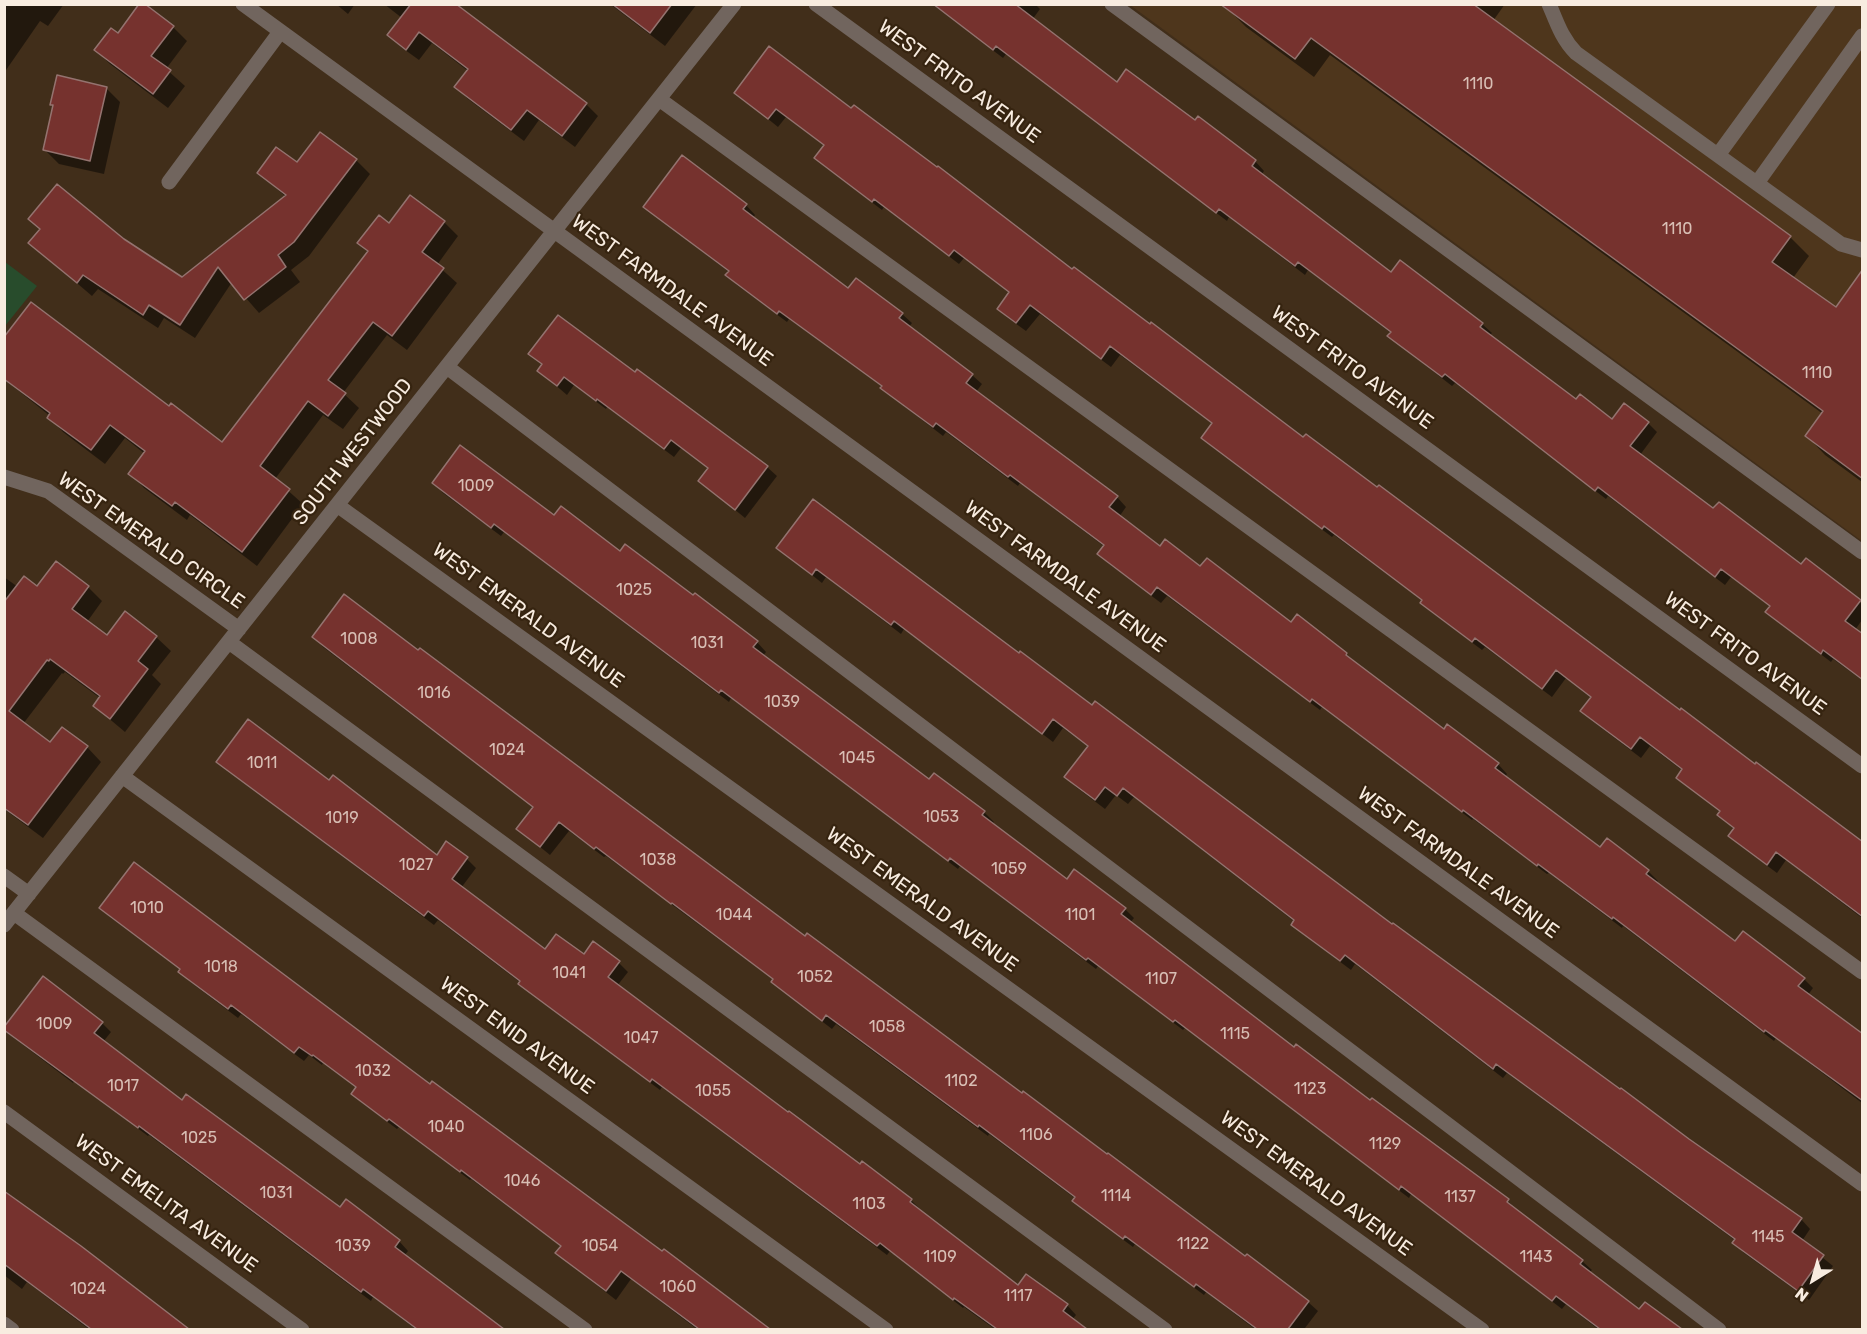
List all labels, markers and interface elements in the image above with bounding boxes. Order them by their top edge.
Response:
street label: WEST FRITO AVENUE [873,15,1045,149]
house number: 1110 [1463,74,1493,94]
street label: WEST FARMDALE AVENUE [567,210,777,372]
house number: 1110 [1662,219,1692,239]
street label: WEST FRITO AVENUE [1266,301,1438,435]
house number: 1110 [1802,363,1832,383]
street label: SOUTH WESTWOOD [288,374,418,530]
street label: WEST EMERALD CIRCLE [53,467,249,615]
house number: 1009 [458,476,494,496]
street label: WEST FARMDALE AVENUE [960,496,1170,658]
street label: WEST EMERALD AVENUE [427,538,629,694]
house number: 1025 [616,580,652,600]
street label: WEST FRITO AVENUE [1659,587,1831,721]
house number: 1008 [340,629,378,649]
house number: 1031 [690,633,724,653]
house number: 1016 [417,683,451,703]
house number: 1039 [764,692,800,712]
house number: 1024 [489,740,525,760]
house number: 1045 [839,748,875,768]
house number: 1011 [247,753,277,773]
street label: WEST FARMDALE AVENUE [1353,782,1563,944]
house number: 1053 [923,807,959,827]
house number: 1019 [325,808,359,828]
street label: WEST EMERALD AVENUE [821,822,1023,978]
house number: 1038 [640,850,676,870]
house number: 1027 [399,855,433,875]
house number: 1059 [991,859,1027,879]
house number: 1010 [130,898,164,918]
house number: 1044 [716,905,752,925]
house number: 1101 [1065,905,1095,925]
house number: 1018 [204,957,238,977]
house number: 1041 [552,963,586,983]
house number: 1052 [797,967,833,987]
house number: 1107 [1145,969,1177,989]
street label: WEST ENID AVENUE [435,972,599,1100]
house number: 1009 [36,1014,72,1034]
house number: 1058 [869,1017,905,1037]
house number: 1115 [1220,1024,1250,1044]
house number: 1047 [624,1028,658,1048]
house number: 1032 [355,1061,391,1081]
house number: 1102 [944,1071,978,1091]
house number: 1017 [107,1076,139,1096]
house number: 1123 [1294,1079,1326,1099]
house number: 1055 [695,1081,731,1101]
street label: WEST EMERALD AVENUE [1215,1106,1417,1262]
house number: 1040 [427,1117,465,1137]
house number: 1106 [1019,1125,1053,1145]
house number: 1025 [181,1128,217,1148]
street label: WEST EMELITA AVENUE [70,1130,262,1278]
house number: 1129 [1369,1134,1401,1154]
house number: 1046 [504,1171,540,1191]
house number: 1031 [259,1183,293,1203]
house number: 1114 [1101,1186,1131,1206]
house number: 1137 [1444,1187,1476,1207]
house number: 1103 [852,1194,886,1214]
house number: 1145 [1751,1227,1785,1247]
house number: 1122 [1177,1234,1209,1254]
house number: 1039 [335,1236,371,1256]
house number: 1054 [582,1236,618,1256]
house number: 1109 [923,1247,957,1267]
house number: 1143 [1519,1247,1553,1267]
north arrow [1783,1250,1843,1310]
house number: 1060 [660,1277,696,1297]
house number: 1024 [70,1279,106,1299]
text: N [1792,1284,1812,1306]
house number: 1117 [1004,1286,1032,1306]

